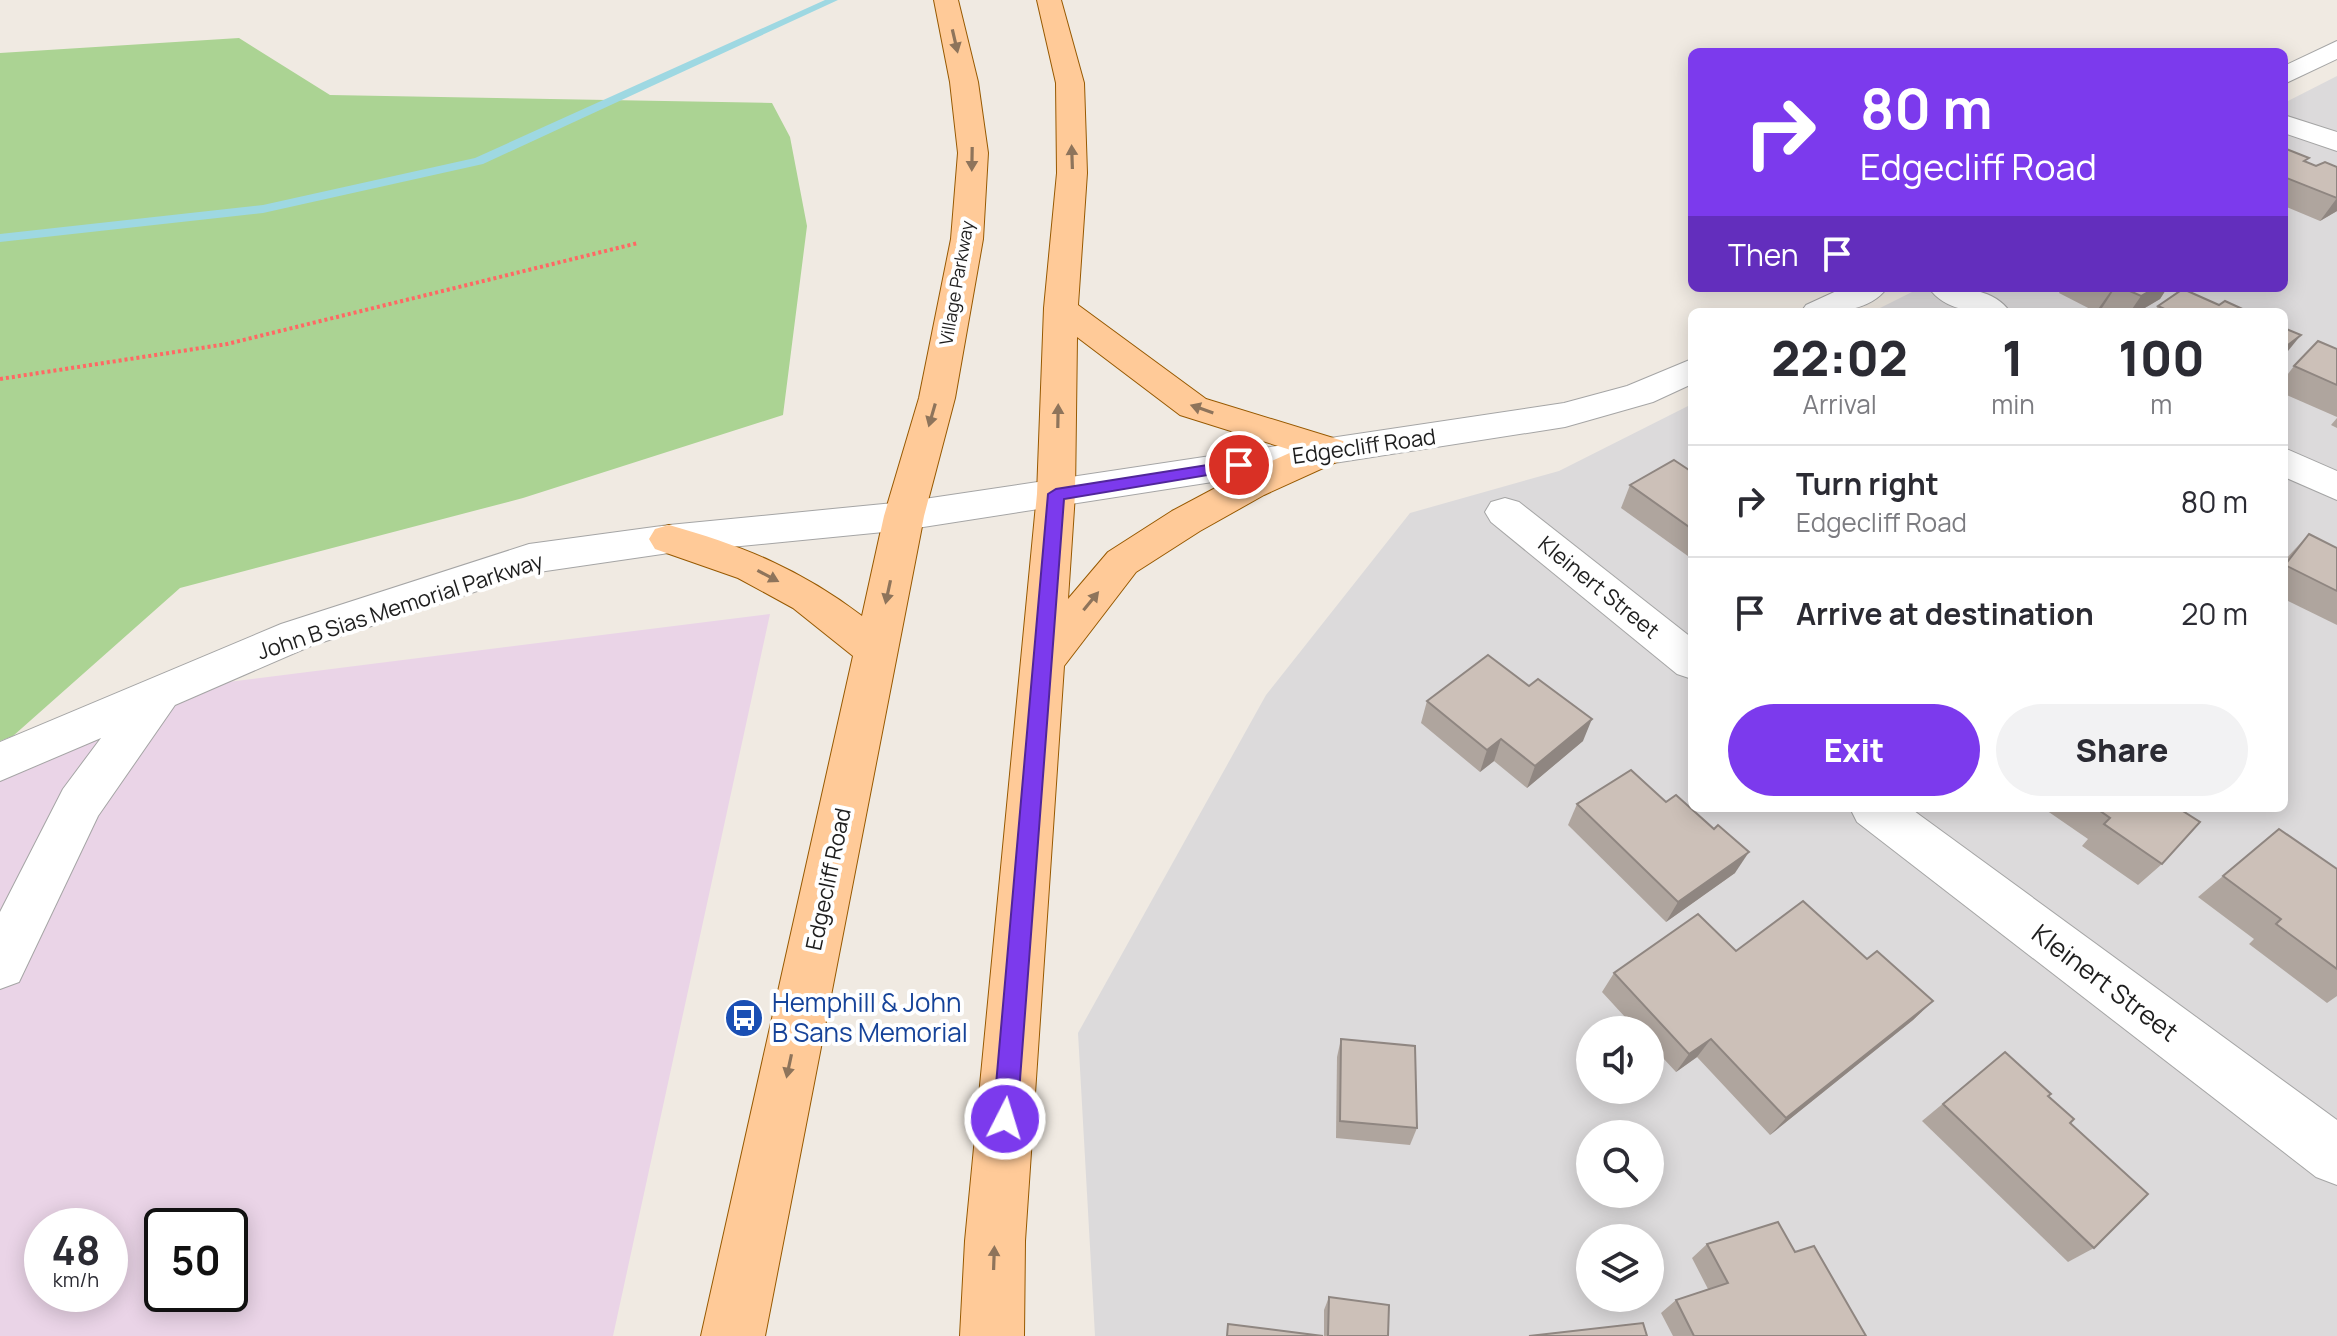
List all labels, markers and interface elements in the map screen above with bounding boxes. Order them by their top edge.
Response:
one-way arrow [950,28,962,53]
text: 80 m [1860,69,1993,146]
icon: right [1728,80,1832,184]
text: Edgecliff Road [1860,142,2097,191]
one-way arrow [1065,144,1078,169]
one-way arrow [966,147,978,172]
street label: Village Parkway [933,218,979,347]
icon: arrive [1815,232,1859,276]
text: Then [1728,234,1799,275]
text: 22:02 [1771,325,1908,390]
text: 1 [2002,325,2024,390]
text: 100 [2118,325,2205,390]
text: Arrival [1802,386,1877,422]
text: min [1991,386,2035,422]
text: m [2150,386,2172,422]
one-way arrow [1190,402,1214,414]
one-way arrow [1052,403,1064,428]
one-way arrow [925,404,938,428]
street label: Edgecliff Road [1290,421,1438,471]
pin [1205,431,1273,499]
icon: arrive [1217,443,1261,487]
text: Turn right [1796,463,1939,504]
icon: right [1728,479,1772,523]
text: 80 m [2181,481,2248,522]
text: Edgecliff Road [1796,504,1967,540]
street label: Kleinert Street [1532,529,1666,645]
street label: John B Sias Memorial Parkway [253,545,547,666]
one-way arrow [757,568,779,582]
one-way arrow [881,580,894,605]
one-way arrow [1082,591,1099,611]
icon: arrive [1728,591,1772,635]
text: Arrive at destination [1796,593,2094,634]
text: 20 m [2181,593,2248,634]
button: Exit [1728,704,1980,796]
button: Share [1996,704,2248,796]
street label: Edgecliff Road [798,805,858,953]
street label: Kleinert Street [2025,915,2186,1049]
place label: Hemphill & John B Sans Memorial [772,984,968,1050]
bus stop icon: Hemphill & John B Sans Memorial [723,997,765,1039]
map controls [1576,1016,1664,1312]
button: sound [1576,1016,1664,1104]
one-way arrow [782,1054,795,1079]
position arrow [963,1077,1047,1161]
button: search [1576,1120,1664,1208]
speed limit sign: 50 [144,1208,248,1312]
text: 48 [52,1222,100,1277]
button: layers [1576,1224,1664,1312]
one-way arrow [988,1245,1001,1270]
text: km/h [53,1266,99,1293]

